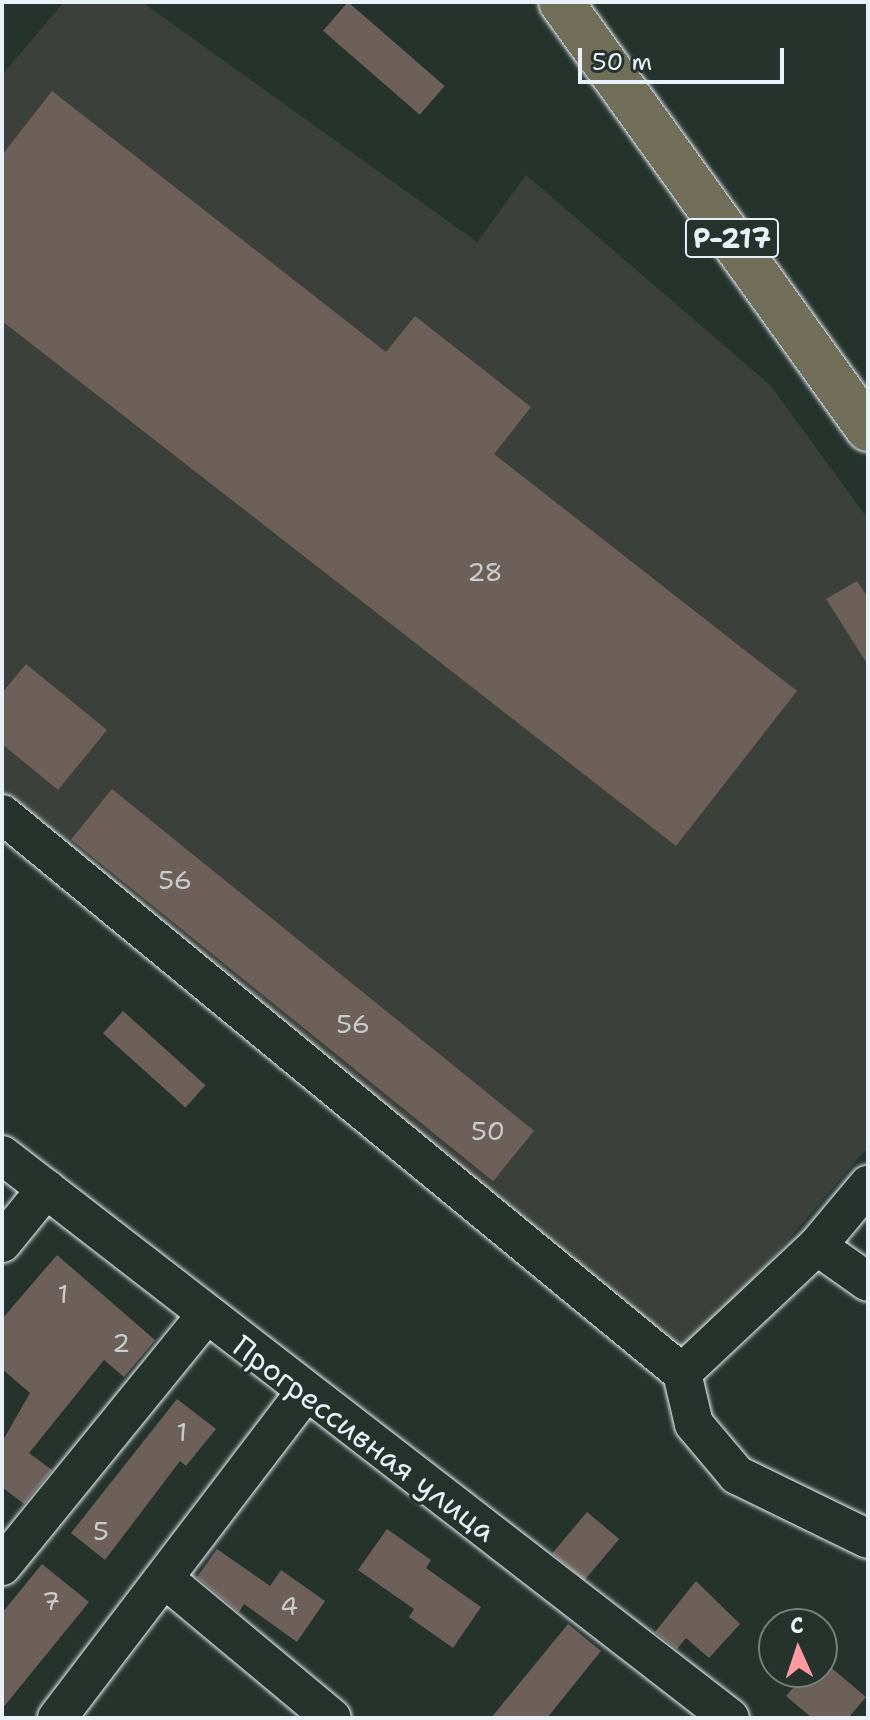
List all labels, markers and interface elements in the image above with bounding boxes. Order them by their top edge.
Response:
scale bar [582,32,788,82]
text: 50 m [592,46,652,78]
road number: Р-217 [684,214,780,262]
house number: 28 [467,556,503,588]
house number: 56 [158,864,192,896]
house number: 56 [336,1008,370,1040]
house number: 50 [471,1115,505,1147]
house number: 1 [58,1278,68,1310]
house number: 2 [112,1327,130,1359]
street label: Прогрессивная улица [225,1328,503,1550]
house number: 1 [177,1416,187,1448]
house number: 5 [93,1515,109,1547]
house number: 7 [42,1585,60,1617]
house number: 4 [280,1590,298,1622]
north arrow [758,1608,838,1688]
text: С [789,1611,804,1640]

